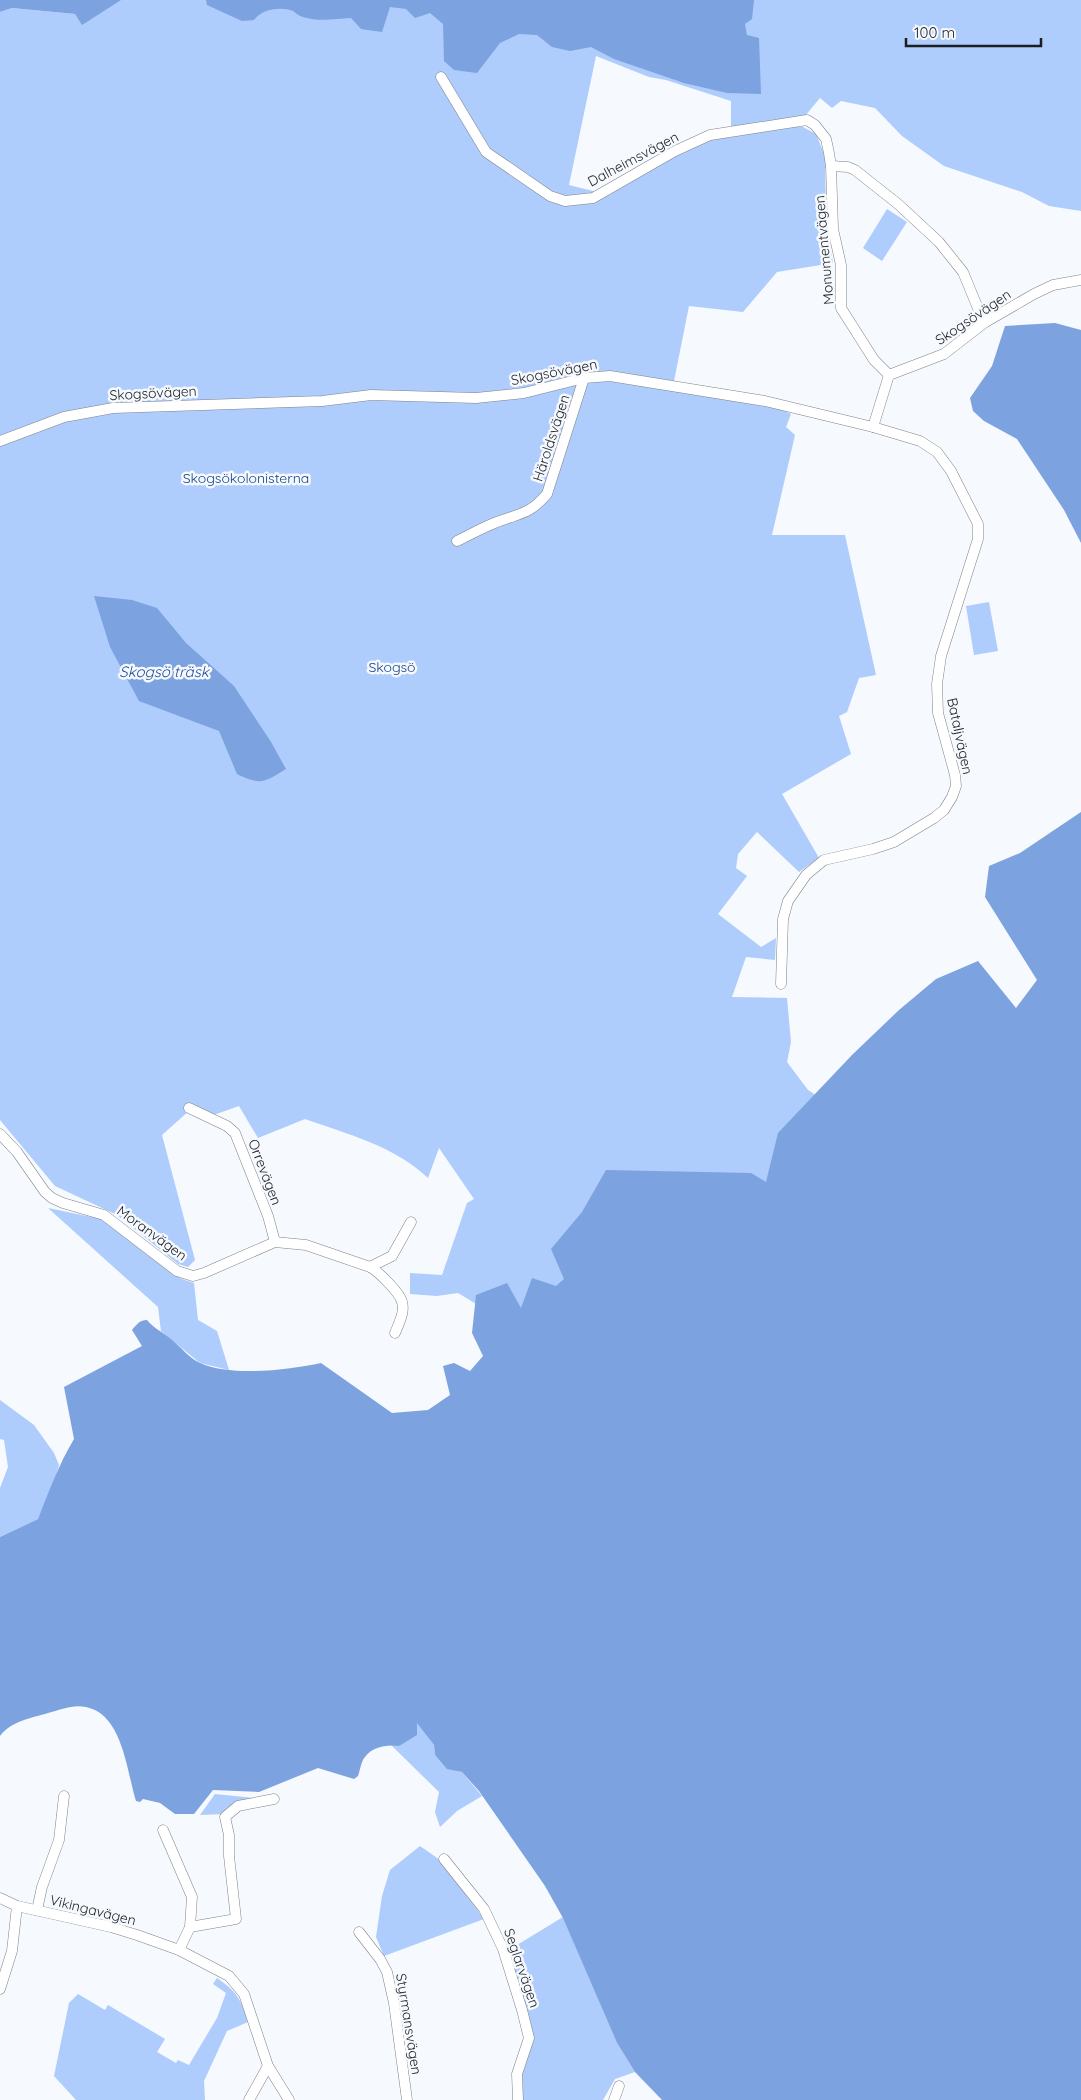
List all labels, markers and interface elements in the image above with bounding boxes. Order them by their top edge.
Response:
scale bar [906,15,1041,47]
text: 100 m [914,23,955,42]
street label: Dalheimsvägen [584,128,682,190]
street label: Monumentvägen [810,194,838,306]
street label: Skogsövägen [932,285,1014,349]
street label: Skogsövägen [509,355,599,389]
street label: Skogsövägen [109,382,197,404]
street label: Häroldsvägen [528,392,574,484]
park label: Skogsökolonisterna [183,469,309,487]
park label: Skogsö [368,658,416,676]
water label: Skogsö träsk [119,662,211,681]
street label: Bataljvägen [943,696,977,776]
street label: Orrevägen [244,1136,286,1208]
street label: Moranvägen [114,1202,190,1264]
street label: Vikingavägen [48,1891,138,1929]
street label: Seglarvägen [500,1926,544,2010]
street label: Styrmansvägen [392,1972,426,2076]

